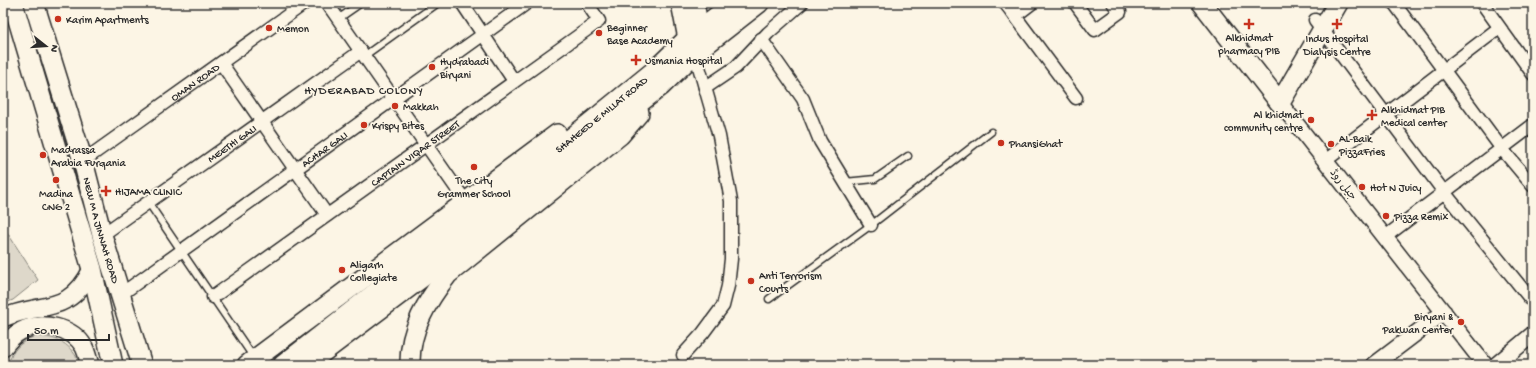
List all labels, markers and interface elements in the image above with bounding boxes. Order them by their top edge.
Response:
marker: Karim Apartments [53,14,63,24]
place label: Karim Apartments [66,15,149,27]
marker: Indus Hospital Dialysis Centre [1331,18,1343,30]
marker: Alkhidmat pharmacy PIB [1244,19,1254,29]
marker: Memon [264,23,274,33]
place label: Beginner Base Academy [606,23,673,48]
place label: Memon [277,24,310,36]
north arrow [26,26,66,66]
marker: Beginner Base Academy [594,28,604,38]
place label: Alkhidmat pharmacy PIB [1217,33,1280,58]
place label: Indus Hospital Dialysis Centre [1302,34,1371,59]
text: N [47,43,60,54]
marker: Usmania Hospital [630,54,642,66]
place label: Usmania Hospital [645,56,723,68]
place label: Hydrabadi Biryani [439,57,489,82]
street label: OMAN ROAD [169,61,223,104]
marker: Hydrabadi Biryani [427,62,437,72]
street label: SHAHEED E MILLAT ROAD [554,74,651,156]
district label: HYDERABAD COLONY [304,85,424,99]
marker: Makkah [390,101,400,111]
place label: Makkah [403,102,439,114]
place label: Alkhidmat PIB Medical center [1381,105,1448,130]
marker: Alkhidmat PIB Medical center [1366,109,1378,121]
place label: Al khidmat community centre [1224,110,1304,135]
marker: Al khidmat community centre [1306,115,1316,125]
street label: CAPTAIN VIQAR STREET [369,118,463,190]
marker: Krispy Bites [359,120,369,130]
place label: Krispy Bites [372,121,425,133]
street label: MEETHI GALI [206,123,260,166]
street label: ACHAR GALI [300,130,351,171]
place label: AL-Baik PizzaFries [1338,134,1386,159]
marker: PhansiGhat [996,138,1006,148]
place label: PhansiGhat [1008,139,1064,151]
marker: AL-Baik PizzaFries [1326,139,1336,149]
place label: Madrassa Arabia Furqania [51,145,126,170]
marker: Madrassa Arabia Furqania [38,150,48,160]
marker: The City Grammer School [469,162,479,172]
street label: جیل روڈ [1327,167,1359,203]
marker: Madina CNG 2 [51,175,61,185]
street label: NEW M A JINNAH ROAD [79,176,121,286]
place label: The City Grammer School [437,176,511,201]
marker: Hot N Juicy [1357,182,1367,192]
place label: Hot N Juicy [1370,183,1422,195]
marker: HIJAMA CLINIC [100,185,112,197]
place label: HIJAMA CLINIC [115,187,182,199]
place label: Madina CNG 2 [39,189,74,214]
marker: Pizza Remix [1381,211,1391,221]
place label: Pizza Remix [1393,212,1449,224]
place label: Aligarh Collegiate [350,260,397,285]
marker: Aligarh Collegiate [337,265,347,275]
place label: Anti Terrorism Courts [759,271,822,296]
marker: Anti Terrorism Courts [746,276,756,286]
place label: Biryani & Pakwan Center [1382,312,1454,337]
scale bar [28,316,109,342]
marker: Biryani & Pakwan Center [1456,317,1466,327]
text: 50 m [34,325,59,339]

